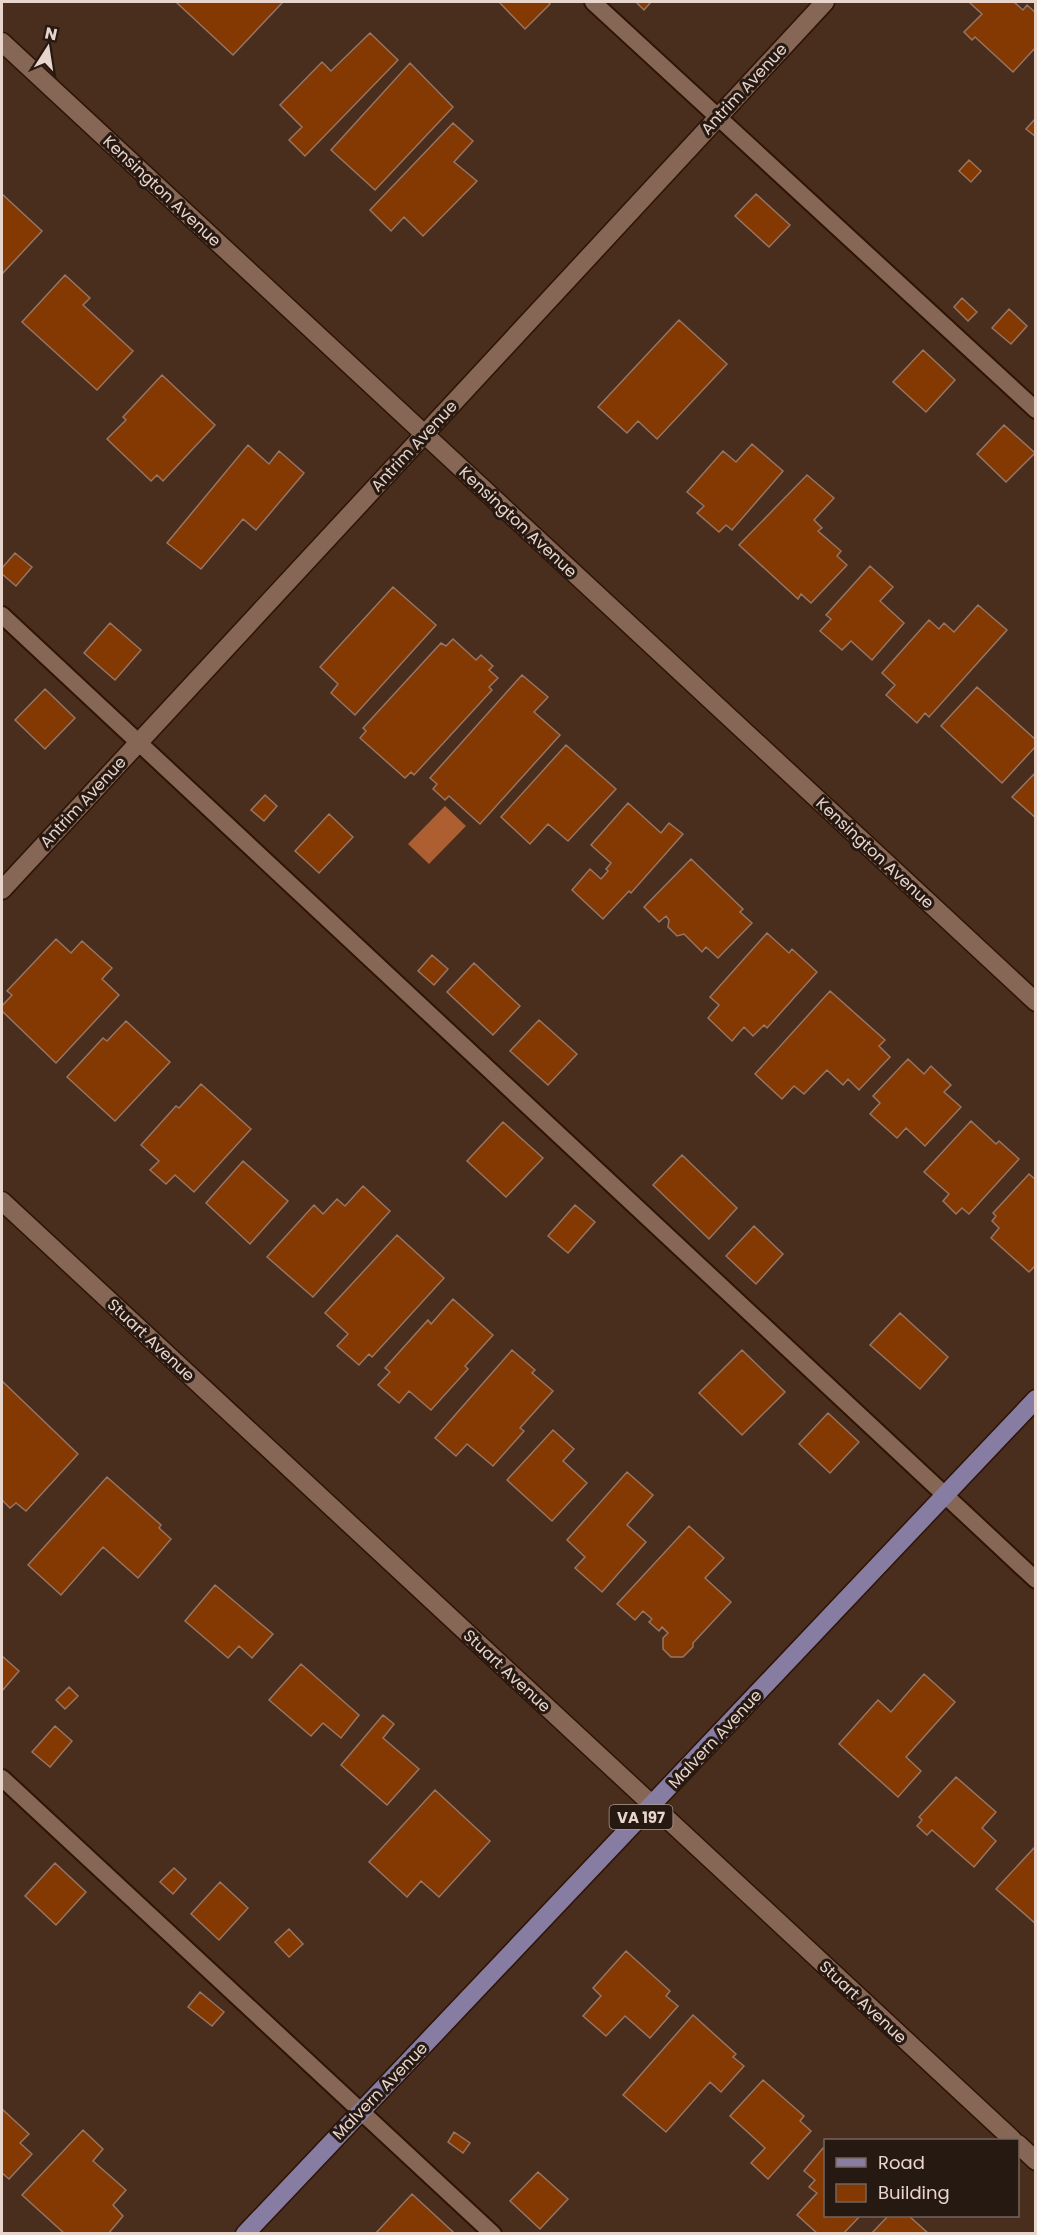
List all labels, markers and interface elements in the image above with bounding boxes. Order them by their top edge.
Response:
north arrow [18,18,78,78]
text: N [43,21,59,46]
street label: Antrim Avenue [695,38,793,140]
street label: Kensington Avenue [98,130,226,252]
street label: Antrim Avenue [365,395,463,497]
street label: Kensington Avenue [454,461,582,583]
street label: Antrim Avenue [34,751,132,853]
street label: Kensington Avenue [811,792,939,914]
street label: Stuart Avenue [102,1293,200,1387]
street label: Stuart Avenue [458,1624,556,1718]
street label: Malvern Avenue [663,1684,767,1794]
road number: VA 197 [610,1805,672,1829]
street label: Stuart Avenue [814,1955,912,2049]
street label: Malvern Avenue [327,2037,433,2145]
legend [824,2139,1019,2217]
text: Road [878,2150,925,2175]
text: Building [878,2180,950,2205]

